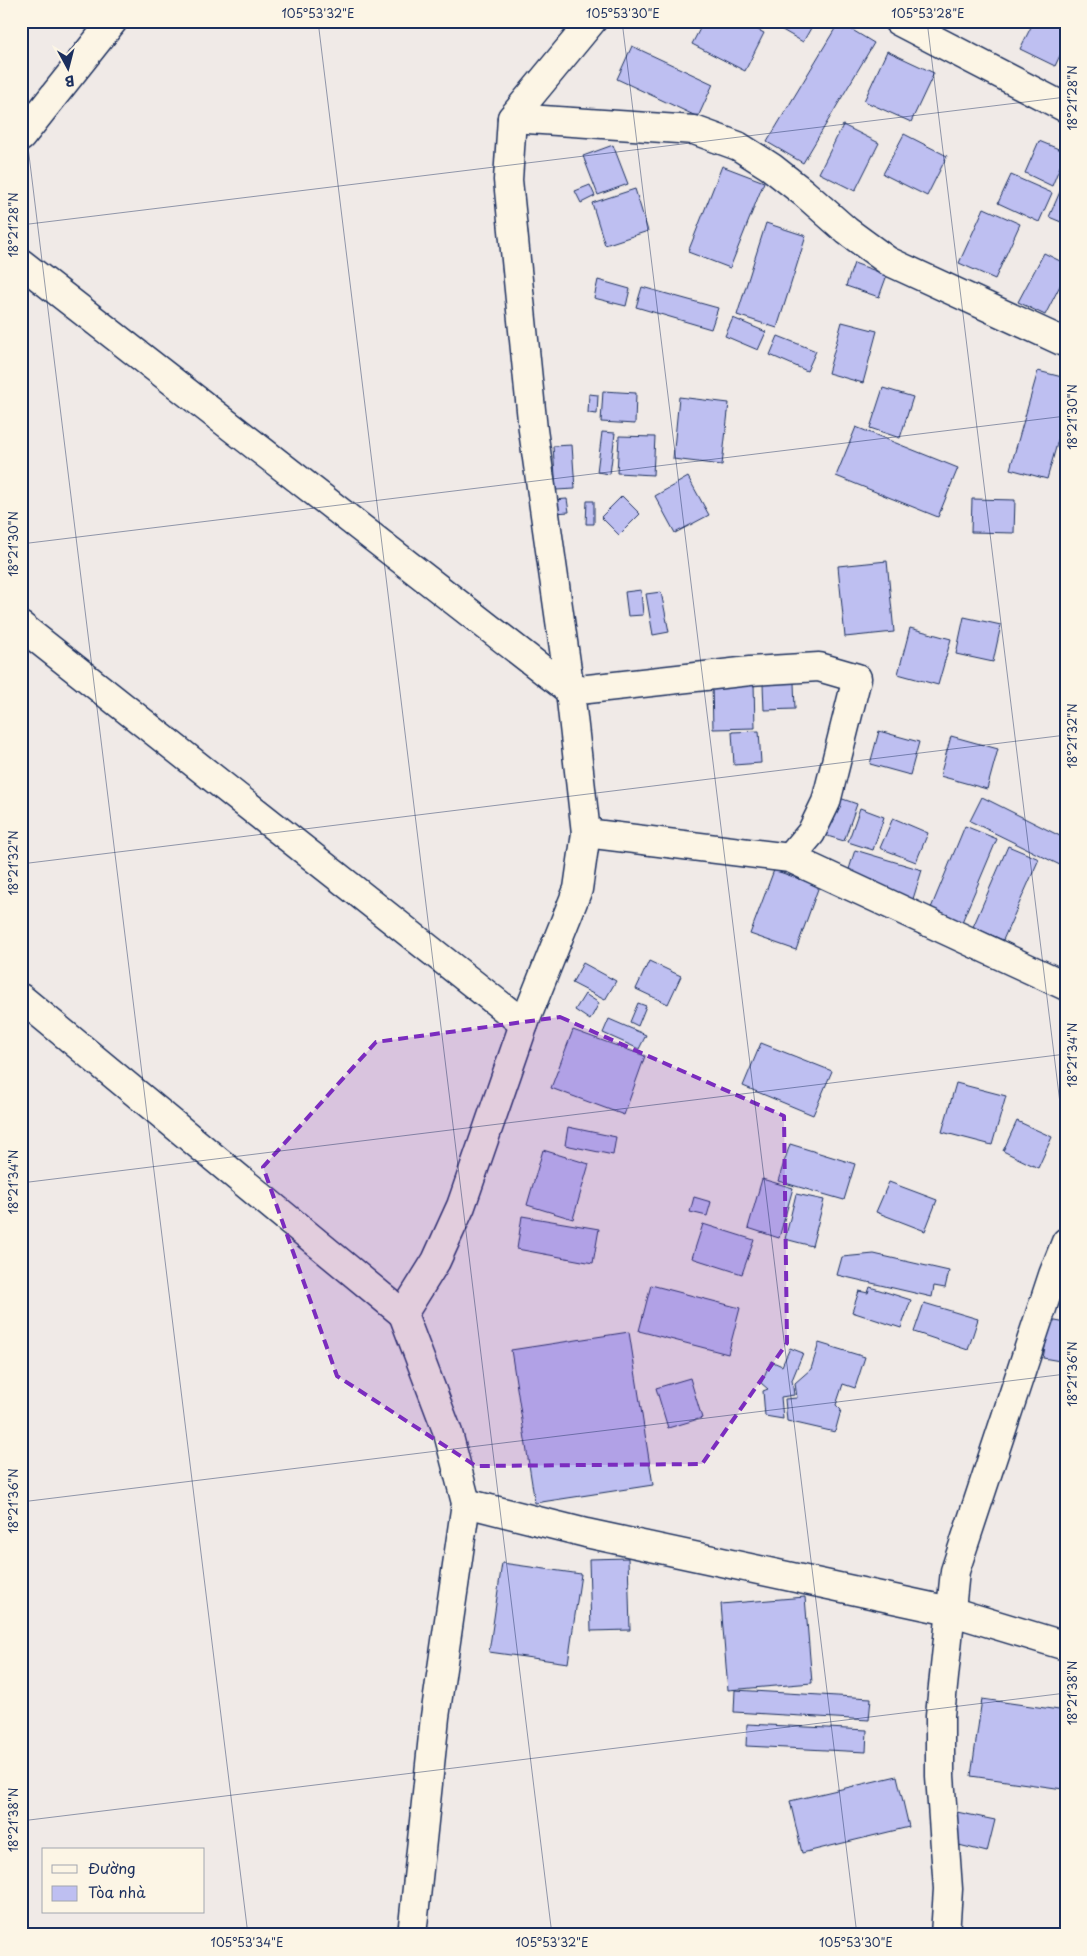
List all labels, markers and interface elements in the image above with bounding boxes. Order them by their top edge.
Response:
text: 105°53'32"E [281,4,355,22]
text: 105°53'30"E [586,4,660,22]
text: 105°53'28"E [891,4,965,22]
north arrow [42,42,92,92]
text: 18°21'28"N [1063,65,1081,131]
text: B [64,70,76,92]
text: 18°21'28"N [4,192,22,258]
text: 18°21'30"N [1063,384,1081,450]
text: 18°21'30"N [4,511,22,577]
text: 18°21'32"N [1063,703,1081,769]
text: 18°21'32"N [4,830,22,896]
text: 18°21'34"N [1063,1023,1081,1087]
text: 18°21'34"N [4,1150,22,1214]
text: 18°21'36"N [1063,1341,1081,1407]
text: 18°21'36"N [4,1468,22,1534]
text: 18°21'38"N [1063,1661,1081,1725]
text: 18°21'38"N [4,1788,22,1852]
legend [42,1848,205,1914]
text: Đường [88,1856,136,1879]
text: Tòa nhà [88,1880,146,1903]
text: 105°53'34"E [211,1933,283,1951]
text: 105°53'32"E [515,1933,589,1951]
text: 105°53'30"E [819,1933,893,1951]

